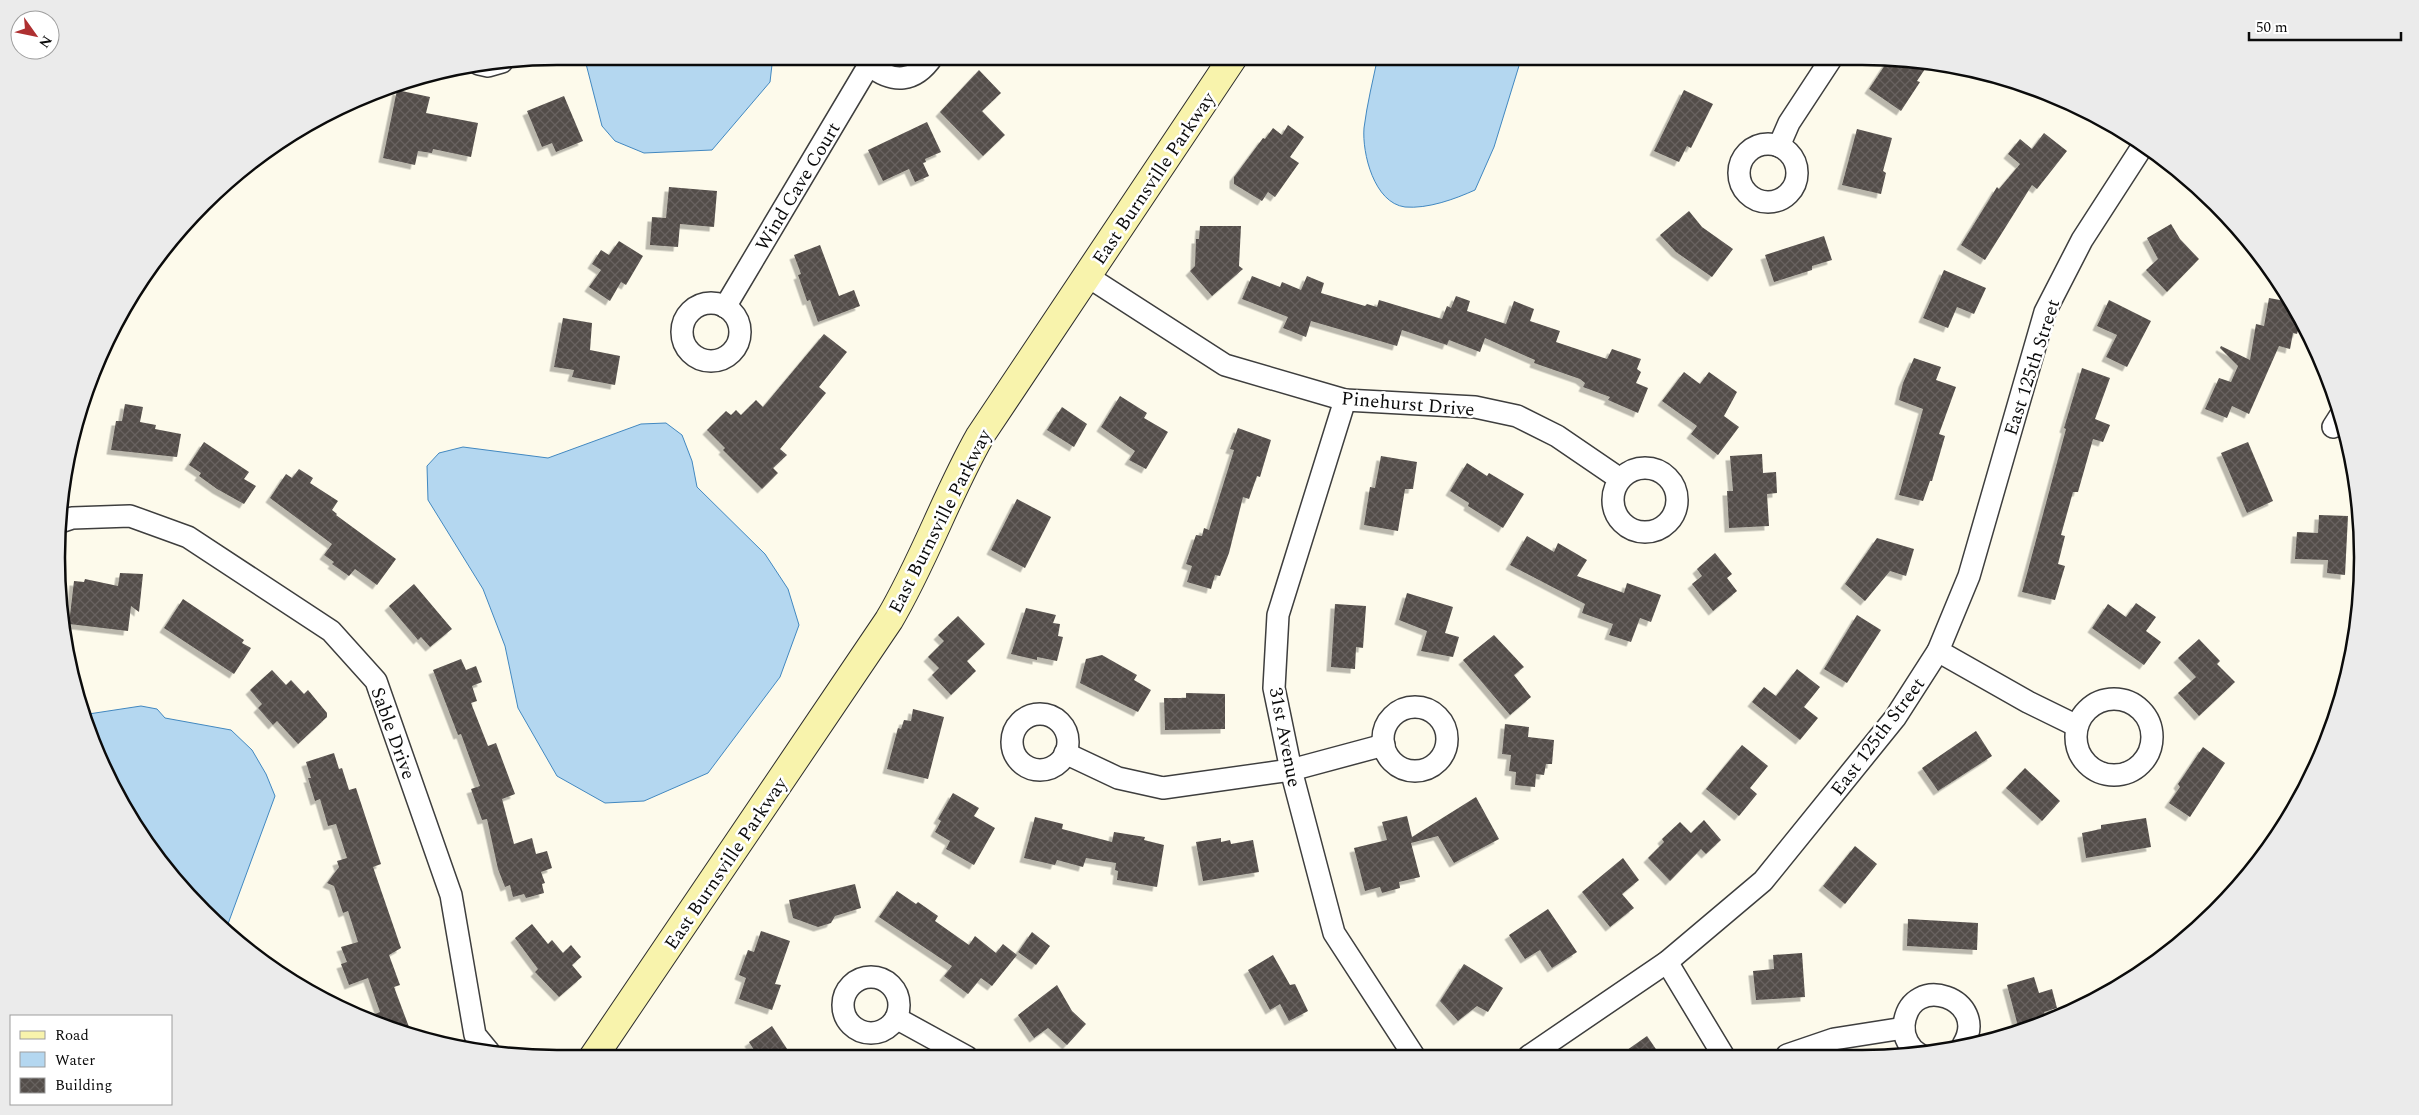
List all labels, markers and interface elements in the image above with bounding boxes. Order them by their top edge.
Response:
north arrow [10,10,60,60]
scale bar [2249,10,2402,42]
text: 50 m [2256,16,2288,39]
text: N [34,31,57,52]
street label: East Burnsville Parkway [1085,86,1224,271]
street label: Wind Cave Court [748,117,848,257]
street label: East 125th Street [1997,295,2068,440]
street label: Pinehurst Drive [1340,384,1476,425]
street label: East Burnsville Parkway [881,424,1000,619]
street label: East 125th Street [1824,671,1933,802]
street label: Sable Drive [362,683,423,784]
street label: 31st Avenue [1261,685,1308,790]
street label: East Burnsville Parkway [657,771,796,956]
legend [10,1015,172,1105]
text: Road [55,1024,89,1047]
text: Water [55,1049,95,1072]
text: Building [55,1074,112,1097]

